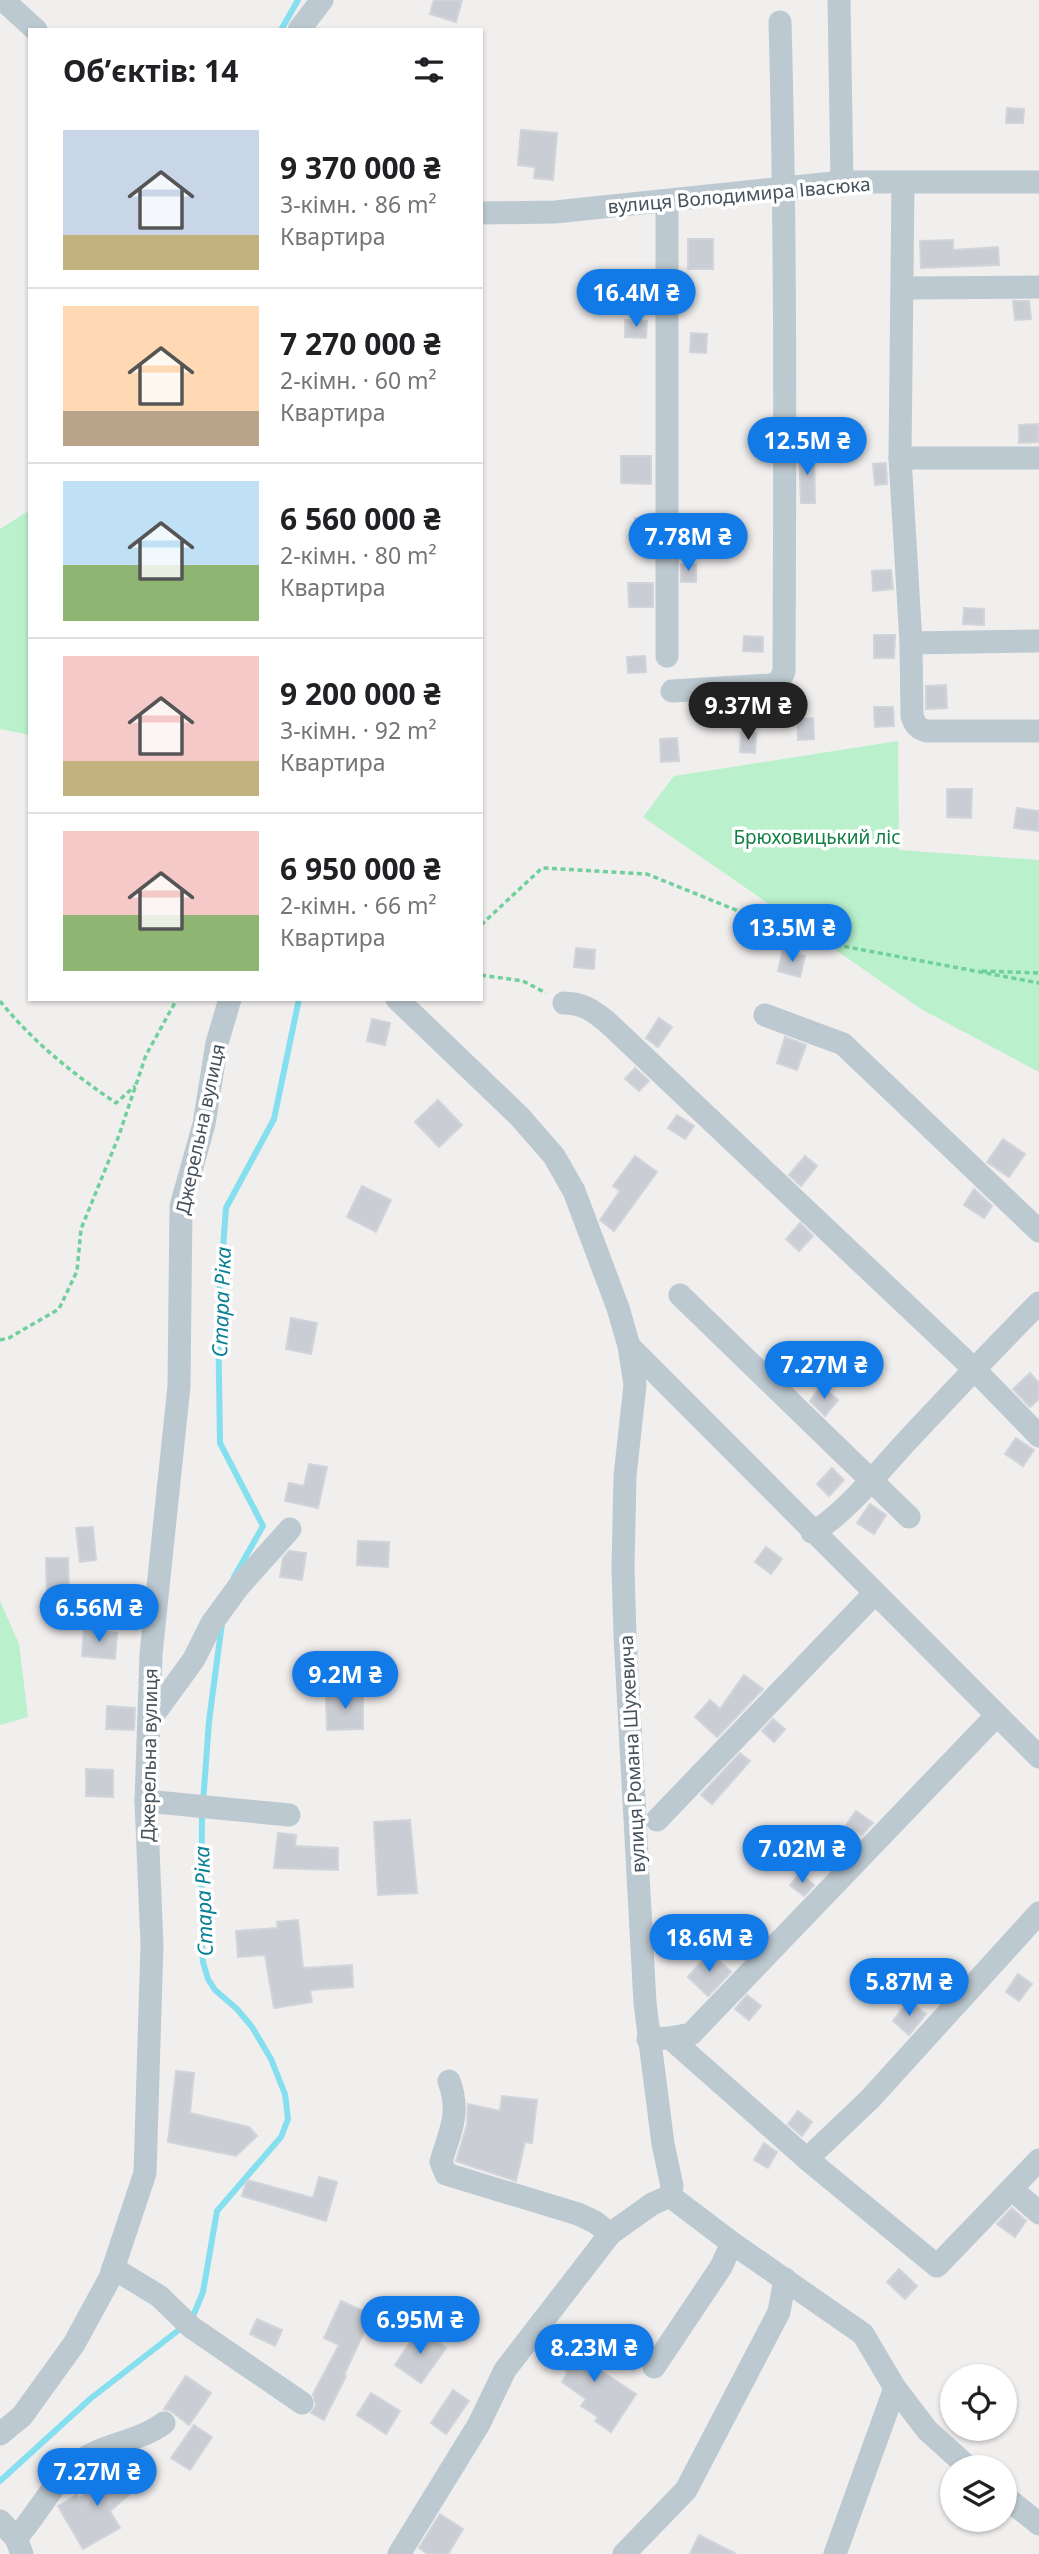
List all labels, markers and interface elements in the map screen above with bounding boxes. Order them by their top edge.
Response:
text: Об’єктів: 14 [63,50,238,91]
icon: filters [410,51,448,89]
text: 9 370 000 ₴ [280,147,441,188]
icon: home [119,158,203,242]
street label: вулиця Володимира Івасюка [606,171,872,219]
text: 3-кімн. · 86 m² [280,188,437,220]
text: Квартира [280,220,386,252]
pin: 16.4M ₴ [571,270,701,329]
text: 16.4M ₴ [593,276,679,308]
text: 7 270 000 ₴ [280,323,441,364]
icon: home [119,334,203,418]
text: 2-кімн. · 60 m² [280,364,437,396]
text: Квартира [280,396,386,428]
pin: 12.5M ₴ [742,418,872,477]
text: 12.5M ₴ [764,424,850,456]
text: 6 560 000 ₴ [280,498,441,539]
icon: home [119,509,203,593]
pin: 7.78M ₴ [623,514,753,573]
text: 7.78M ₴ [645,520,731,552]
text: 2-кімн. · 80 m² [280,539,437,571]
text: Квартира [280,571,386,603]
text: 9 200 000 ₴ [280,673,441,714]
pin: 9.37M ₴ [683,682,813,742]
icon: home [119,684,203,768]
text: 9.37M ₴ [705,689,791,721]
text: 3-кімн. · 92 m² [280,714,437,746]
text: Квартира [280,746,386,778]
park label: Брюховицький ліс [733,824,901,850]
text: 6 950 000 ₴ [280,848,441,889]
icon: home [119,859,203,943]
text: 2-кімн. · 66 m² [280,889,437,921]
pin: 13.5M ₴ [727,904,857,964]
text: 13.5M ₴ [749,911,835,943]
text: Квартира [280,921,386,953]
street label: Джерельна вулиця [169,1041,231,1217]
water label: Стара Ріка [205,1246,237,1358]
pin: 7.27M ₴ [759,1342,889,1401]
text: 7.27M ₴ [781,1348,867,1380]
pin: 6.56M ₴ [34,1584,164,1644]
text: 6.56M ₴ [56,1591,142,1623]
street label: вулиця Романа Шухевича [613,1634,651,1874]
pin: 9.2M ₴ [288,1652,402,1711]
text: 9.2M ₴ [308,1658,382,1690]
street label: Джерельна вулиця [134,1668,164,1842]
pin: 7.02M ₴ [737,1826,867,1885]
text: 7.02M ₴ [759,1832,845,1864]
water label: Стара Ріка [187,1845,219,1957]
pin: 18.6M ₴ [644,1914,774,1974]
text: 18.6M ₴ [666,1921,752,1953]
pin: 5.87M ₴ [844,1958,974,2018]
text: 5.87M ₴ [866,1965,952,1997]
pin: 6.95M ₴ [355,2296,485,2356]
text: 6.95M ₴ [377,2303,463,2335]
pin: 8.23M ₴ [529,2324,659,2384]
text: 8.23M ₴ [551,2331,637,2363]
map controls [940,2364,1017,2532]
button: locate [940,2364,1017,2441]
pin: 7.27M ₴ [32,2448,162,2508]
text: 7.27M ₴ [54,2455,140,2487]
button: layers [940,2455,1017,2532]

